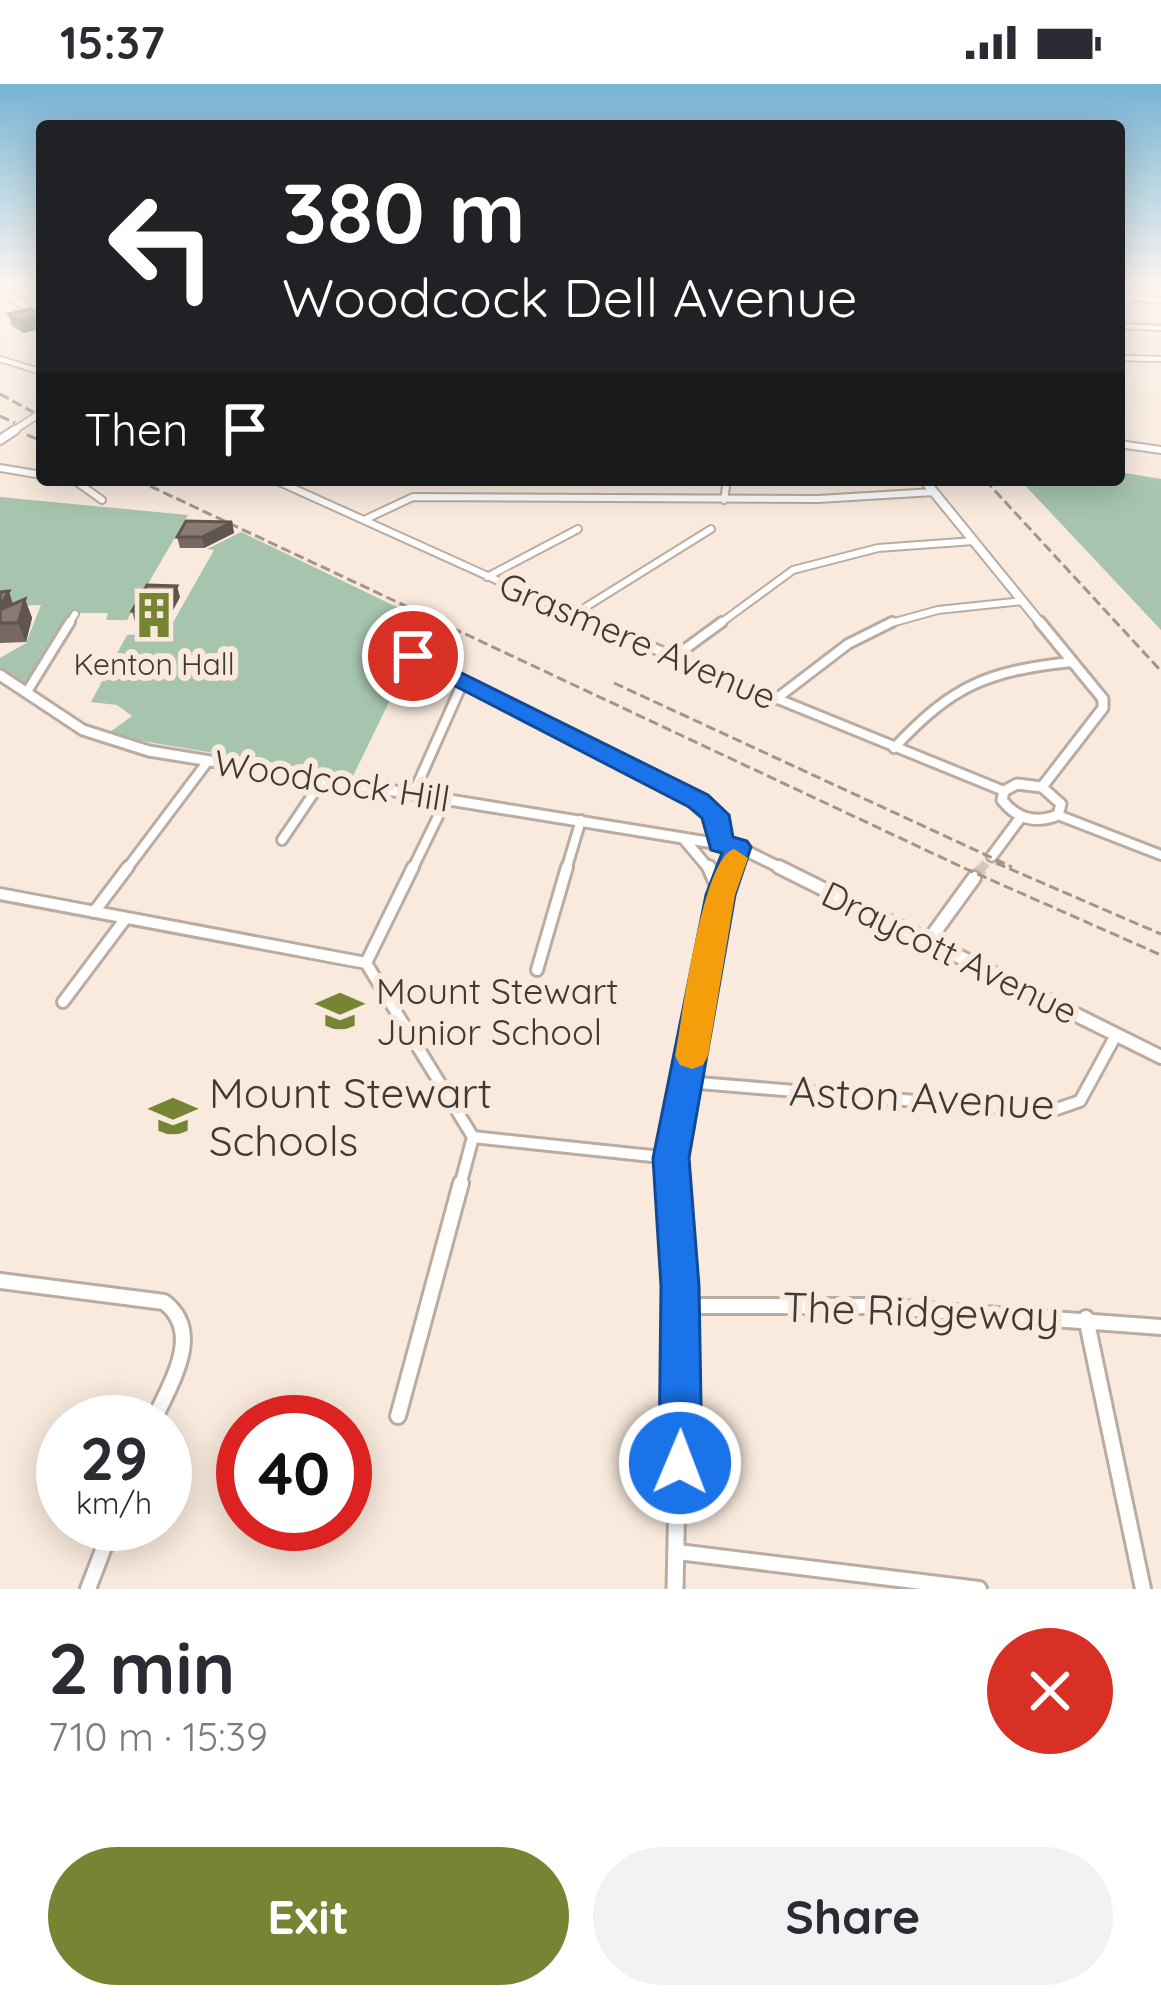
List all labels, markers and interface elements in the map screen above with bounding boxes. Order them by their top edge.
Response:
text: 15:37 [60,14,165,70]
text: 380 m [282,159,526,264]
icon: left [84,168,240,324]
text: Woodcock Dell Avenue [282,263,858,331]
icon: arrive [212,396,278,462]
text: Then [84,401,188,457]
street label: Grasmere Avenue [493,561,783,719]
building icon: Kenton Hall [129,590,179,640]
pin [362,605,464,707]
icon: arrive [380,623,446,689]
place label: Kenton Hall [73,645,235,683]
street label: Woodcock Hill [211,739,453,821]
street label: Draycott Avenue [815,871,1085,1033]
place label: Mount Stewart Junior School [376,968,619,1054]
school or university icon: Mount Stewart Junior School [315,986,365,1036]
street label: Aston Avenue [788,1064,1056,1130]
place label: Mount Stewart Schools [209,1066,492,1167]
school or university icon: Mount Stewart Schools [148,1091,198,1141]
street label: The Ridgeway [782,1280,1060,1342]
speed limit sign: 40 [216,1395,372,1551]
position arrow [617,1400,743,1526]
text: 29 [80,1420,148,1495]
text: km/h [76,1484,152,1522]
text: 2 min [48,1622,235,1712]
button: close [987,1628,1113,1754]
text: 710 m · 15:39 [48,1712,268,1761]
button: Exit [48,1847,569,1985]
button: Share [593,1847,1113,1985]

